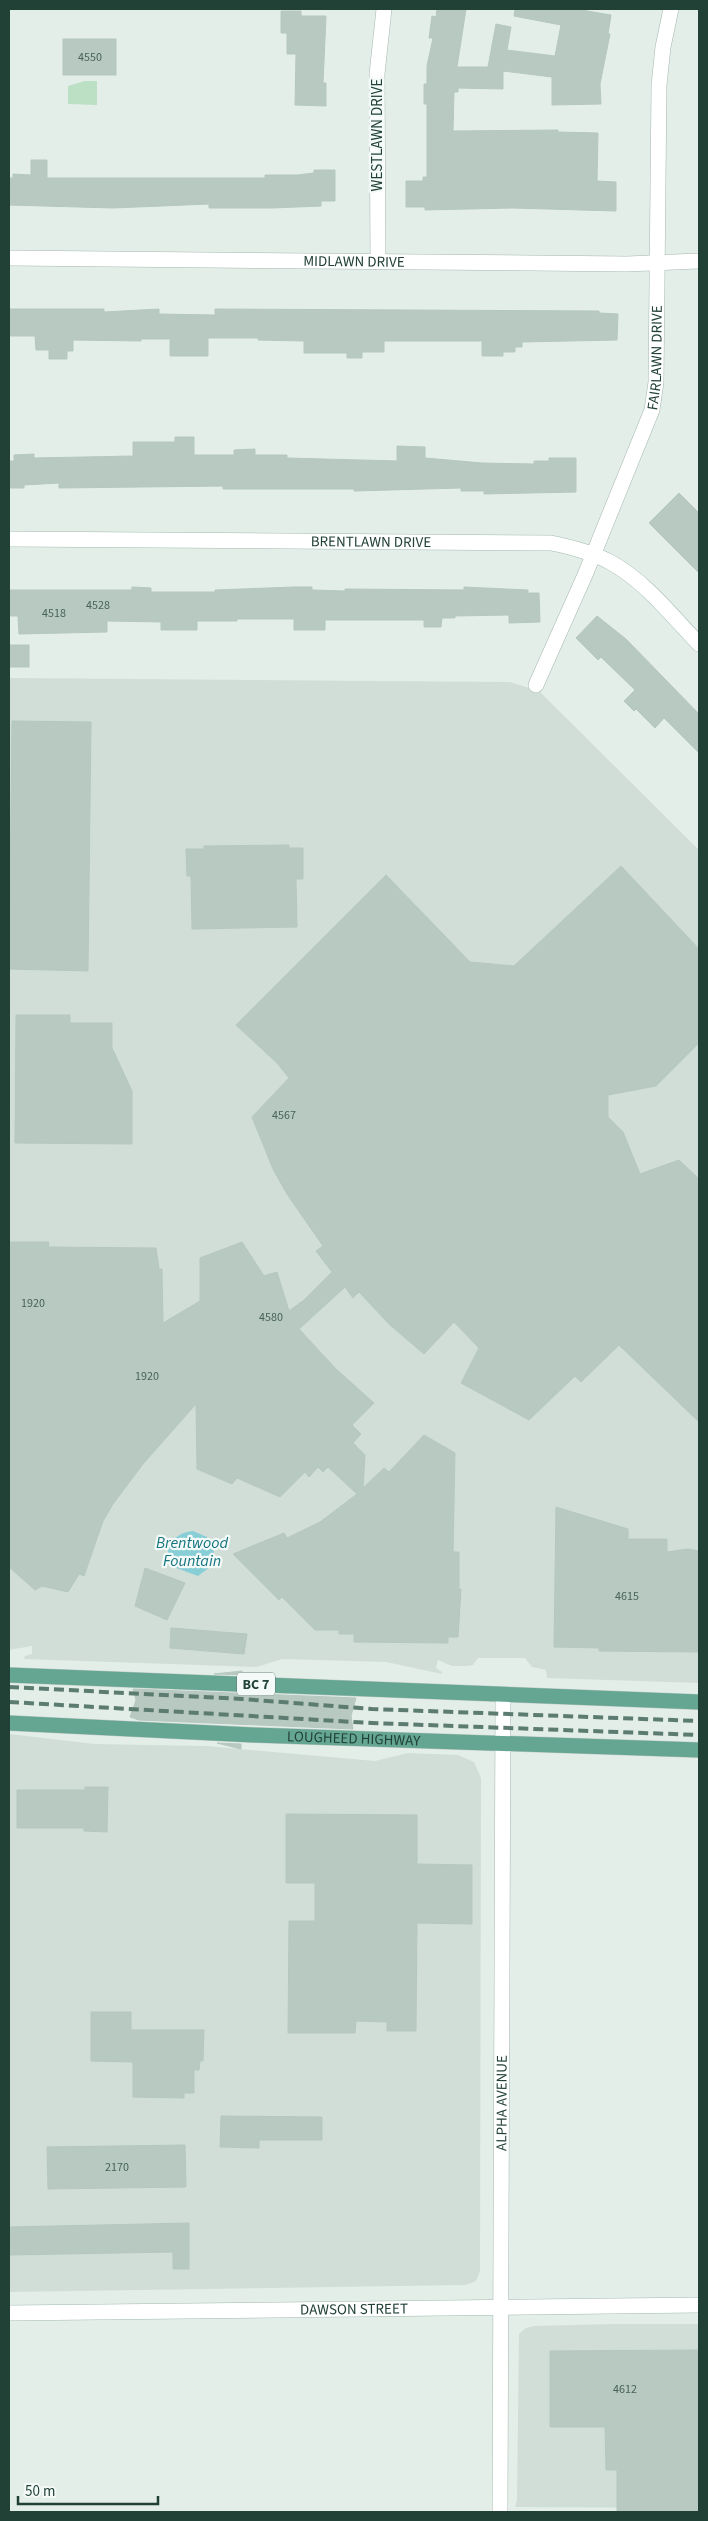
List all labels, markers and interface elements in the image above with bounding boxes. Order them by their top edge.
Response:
house number: 4550 [78,49,102,66]
street label: WESTLAWN DRIVE [367,79,388,191]
street label: MIDLAWN DRIVE [303,251,405,273]
street label: FAIRLAWN DRIVE [642,305,668,412]
street label: BRENTLAWN DRIVE [311,531,431,553]
house number: 4528 [86,597,110,614]
house number: 4518 [42,605,66,622]
house number: 4567 [272,1107,296,1124]
house number: 1920 [21,1295,45,1312]
house number: 4580 [259,1309,283,1326]
house number: 1920 [135,1368,159,1385]
water label: Brentwood Fountain [156,1532,228,1572]
house number: 4615 [615,1588,639,1605]
road number: BC 7 [237,1672,275,1696]
street label: LOUGHEED HIGHWAY [287,1726,421,1752]
street label: ALPHA AVENUE [491,2055,513,2151]
house number: 2170 [105,2159,129,2176]
street label: DAWSON STREET [300,2298,408,2321]
house number: 4612 [613,2381,637,2398]
scale bar [18,2474,158,2506]
text: 50 m [25,2481,55,2502]

